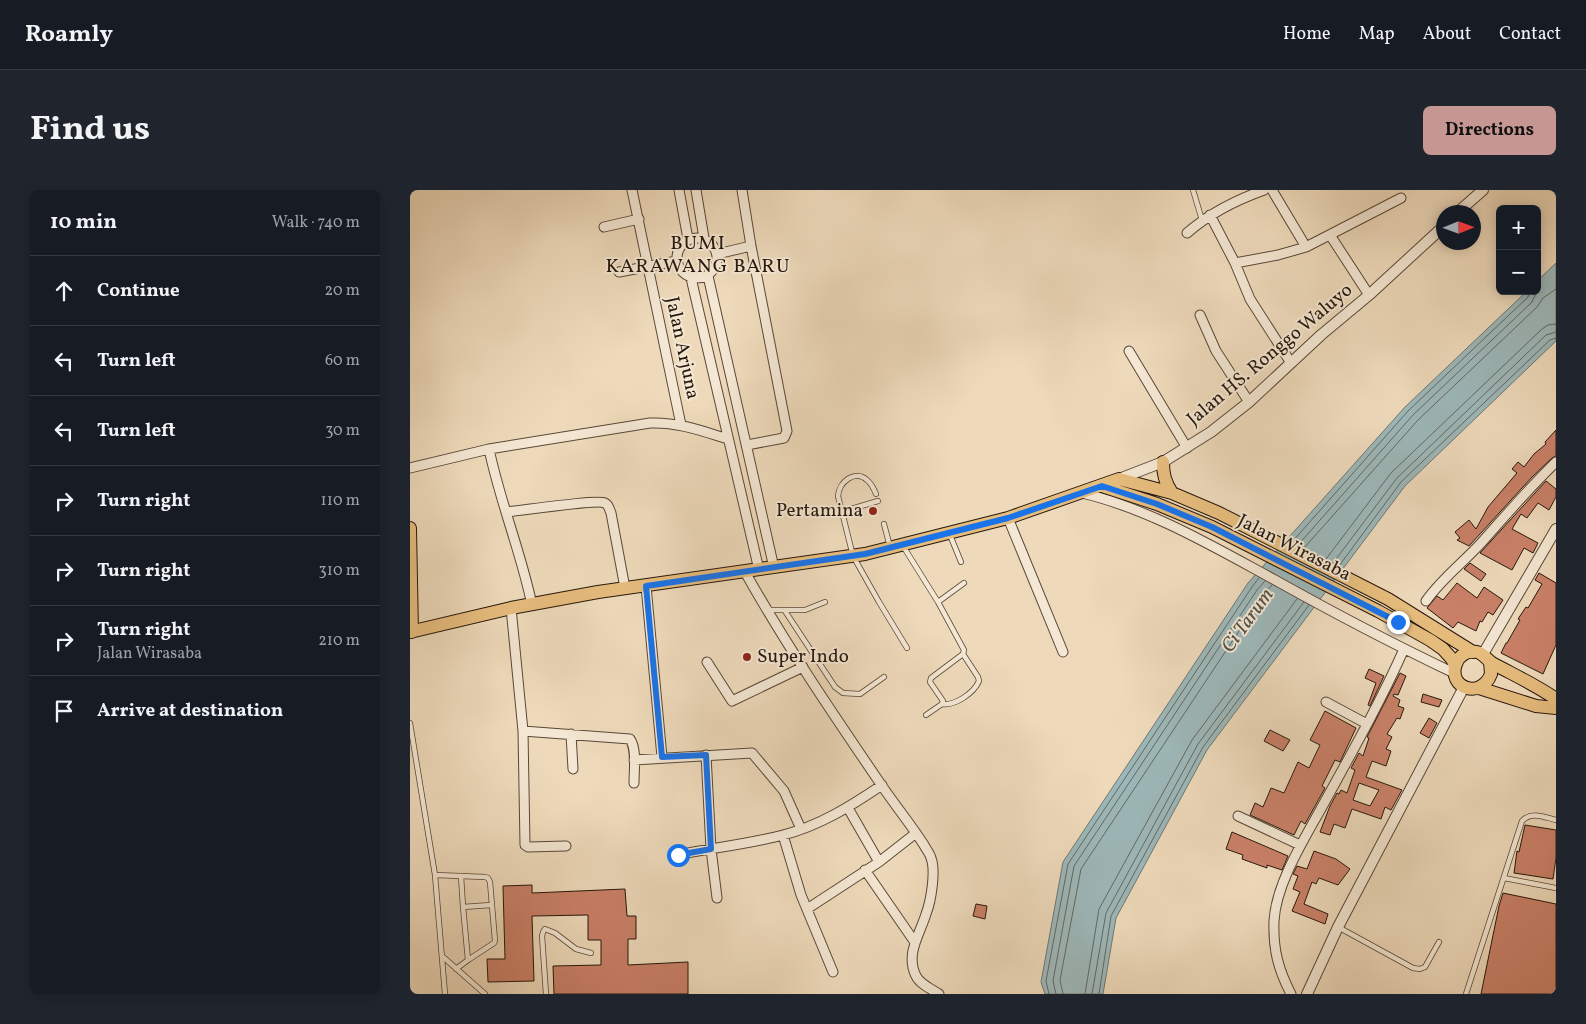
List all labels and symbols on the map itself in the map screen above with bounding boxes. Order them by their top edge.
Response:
north arrow [1436,205,1481,250]
district label: BUMI KARAWANG BARU [606,230,790,281]
street label: Jalan HS. Ronggo Waluyo [1182,278,1358,432]
street label: Jalan Arjuna [658,294,706,402]
place label: Pertamina [776,498,863,524]
marker: Pertamina [867,505,879,517]
street label: Jalan Wirasaba [1233,508,1355,588]
water label: Ci Tarum [1215,583,1281,659]
route end [1387,611,1410,634]
place label: Super Indo [757,644,849,670]
marker: Super Indo [741,651,753,663]
route start [667,844,690,867]

